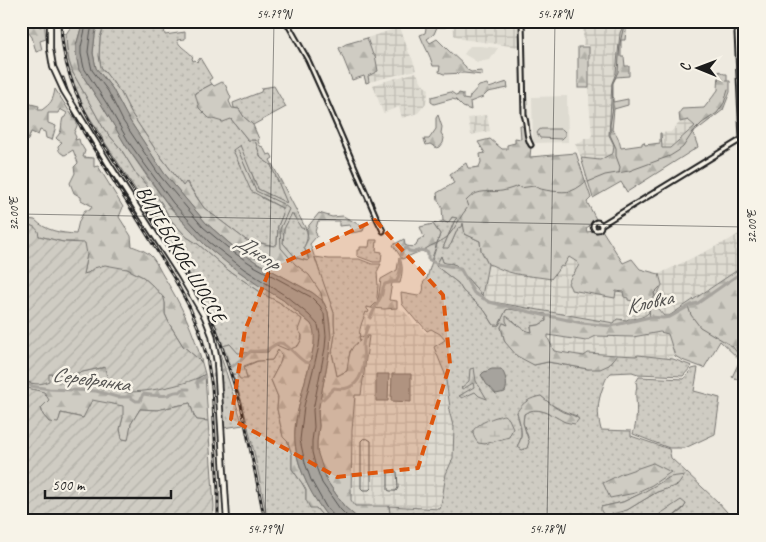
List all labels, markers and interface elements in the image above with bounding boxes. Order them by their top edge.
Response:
text: 54.79°N [257,6,293,22]
text: 54.78°N [538,6,574,22]
north arrow [674,42,724,92]
text: С [677,62,694,71]
street label: ВИТЕБСКОЕ ШОССЕ [130,181,233,330]
text: 32.00°E [6,195,22,231]
text: 32.00°E [744,208,760,244]
water label: Днепр [230,228,287,277]
water label: Кловка [623,283,677,320]
water label: Серебрянка [51,361,133,398]
scale bar [45,467,171,499]
text: 500 m [52,476,86,495]
text: 54.79°N [248,521,284,537]
text: 54.78°N [530,521,566,537]

